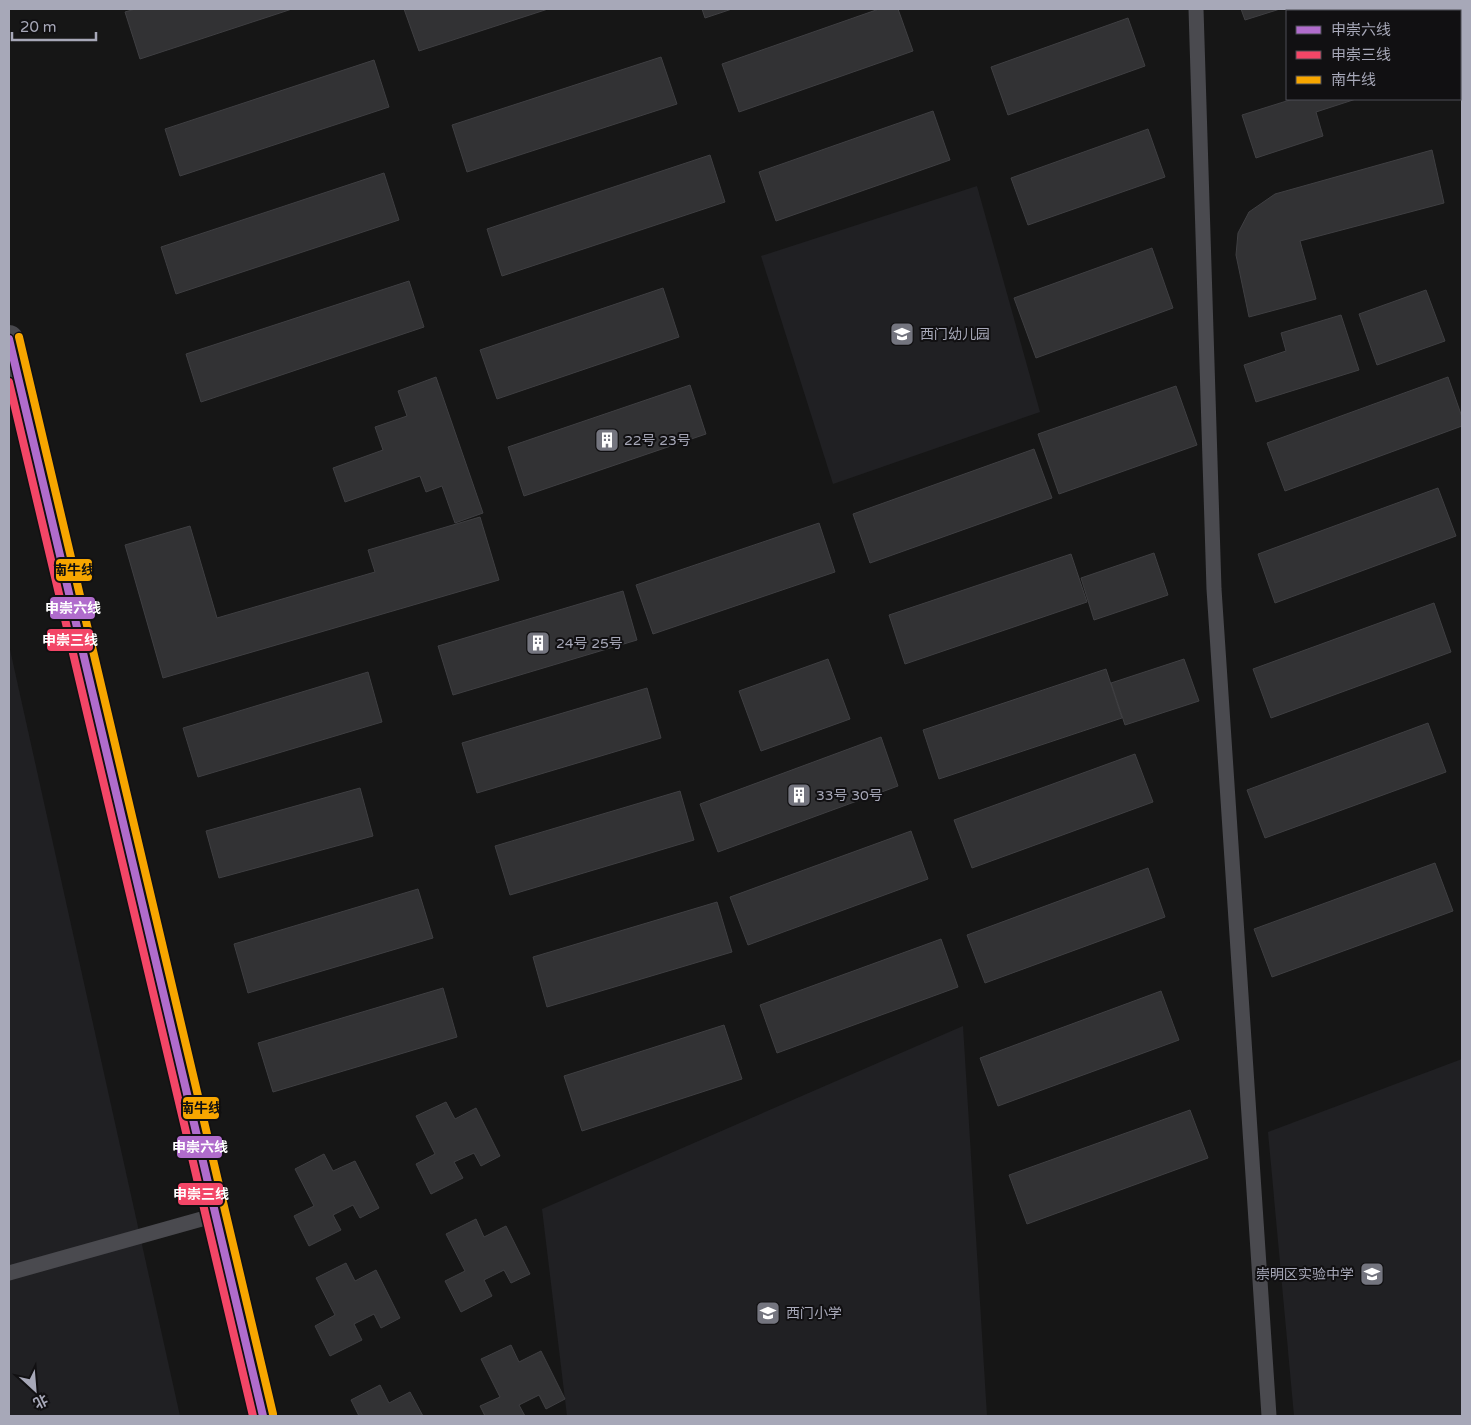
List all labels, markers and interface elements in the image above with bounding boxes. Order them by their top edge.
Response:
scale bar [12,10,96,42]
legend [1286,10,1461,100]
text: 20 m [20,18,57,36]
text: 申崇六线 [1331,21,1391,39]
text: 申崇三线 [1331,46,1391,64]
text: 南牛线 [1331,71,1376,89]
school or university icon: 西门幼儿园 [889,321,915,347]
place label: 西门幼儿园 [920,326,990,343]
building icon: 22号 23号 [594,427,620,453]
place label: 22号 23号 [624,432,691,449]
line badge: 南牛线 [55,558,93,582]
text: 南牛线 [53,562,95,579]
line badge: 申崇六线 [49,596,96,620]
text: 申崇六线 [45,600,101,617]
line badge: 申崇三线 [46,628,94,652]
building icon: 24号 25号 [525,630,551,656]
text: 申崇三线 [42,632,98,649]
place label: 24号 25号 [556,635,623,652]
building icon: 33号 30号 [786,782,812,808]
place label: 33号 30号 [816,787,883,804]
line badge: 南牛线 [182,1096,220,1120]
text: 南牛线 [180,1100,222,1117]
line badge: 申崇六线 [176,1135,223,1159]
text: 申崇六线 [172,1139,228,1156]
line badge: 申崇三线 [177,1182,224,1206]
text: 申崇三线 [173,1186,229,1203]
school or university icon: 崇明区实验中学 [1359,1261,1385,1287]
place label: 崇明区实验中学 [1256,1266,1354,1283]
school or university icon: 西门小学 [755,1300,781,1326]
place label: 西门小学 [786,1305,842,1322]
north arrow [10,1365,60,1415]
text: 北 [30,1391,50,1412]

